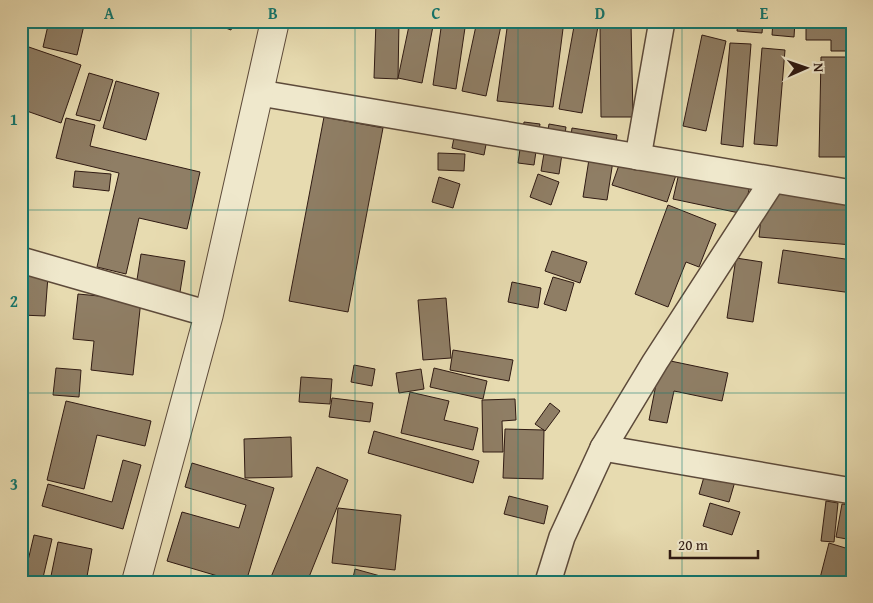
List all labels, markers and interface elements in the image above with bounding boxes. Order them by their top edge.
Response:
text: A [104,1,115,25]
text: B [268,1,278,25]
text: C [431,1,441,25]
text: D [595,1,605,25]
text: E [760,1,769,25]
north arrow [780,42,830,92]
text: N [809,63,829,73]
text: 1 [10,107,18,131]
text: 2 [10,289,18,313]
text: 3 [10,472,18,496]
scale bar [670,528,758,560]
text: 20 m [678,534,709,555]

